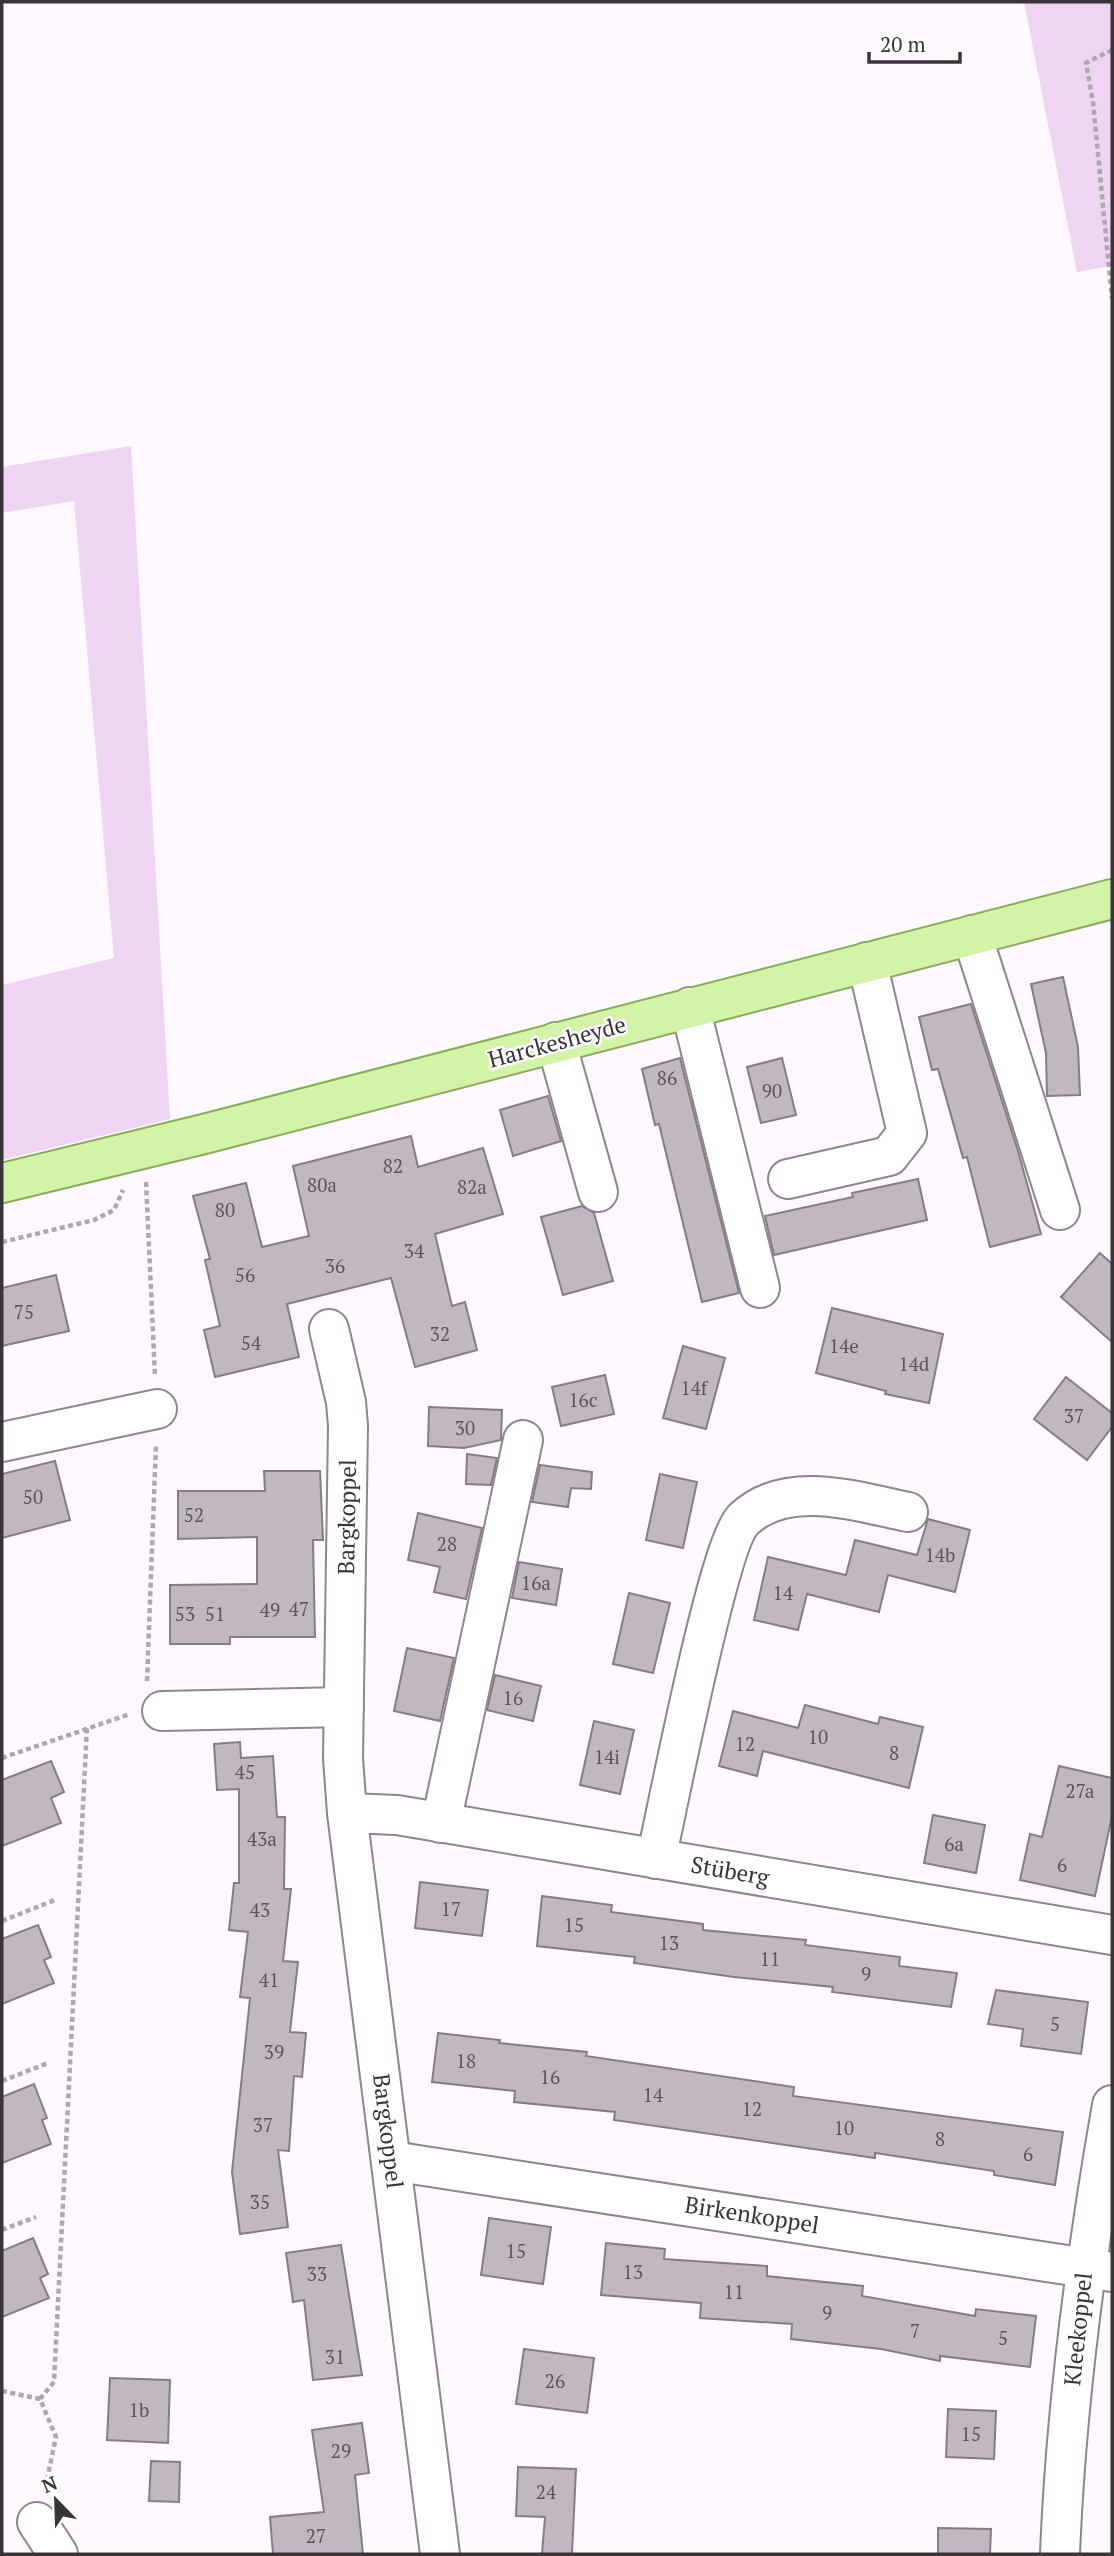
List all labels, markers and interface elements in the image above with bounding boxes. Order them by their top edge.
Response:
scale bar [869,21,960,65]
text: 20 m [880,30,926,58]
street label: Harckesheyde [484,1008,629,1075]
house number: 86 [657,1065,677,1090]
house number: 90 [762,1078,782,1103]
house number: 82 [383,1153,403,1178]
house number: 80a [307,1172,337,1197]
house number: 82a [457,1174,487,1199]
house number: 80 [215,1197,235,1222]
house number: 34 [404,1238,425,1263]
house number: 36 [325,1253,345,1278]
house number: 56 [235,1262,255,1287]
house number: 75 [14,1299,34,1324]
house number: 32 [430,1321,450,1346]
house number: 54 [241,1330,262,1355]
house number: 14e [829,1333,859,1358]
house number: 14d [899,1351,930,1376]
house number: 14f [681,1375,709,1400]
house number: 16c [568,1387,598,1412]
house number: 37 [1064,1403,1084,1428]
house number: 30 [455,1415,475,1440]
street label: Bargkoppel [330,1459,363,1575]
house number: 50 [23,1484,43,1509]
house number: 52 [184,1502,204,1527]
house number: 28 [437,1531,457,1556]
house number: 14b [925,1542,955,1567]
house number: 16a [521,1570,551,1595]
house number: 14 [773,1580,794,1605]
house number: 47 [289,1596,309,1621]
house number: 49 [260,1597,280,1622]
house number: 53 [175,1601,195,1626]
house number: 51 [205,1601,225,1626]
house number: 16 [503,1685,523,1710]
house number: 10 [808,1724,828,1749]
house number: 12 [735,1731,755,1756]
house number: 8 [889,1740,899,1765]
house number: 14i [594,1744,620,1769]
house number: 45 [235,1759,255,1784]
house number: 27a [1066,1778,1095,1803]
house number: 43a [247,1826,277,1851]
house number: 6a [944,1831,964,1856]
street label: Stüberg [688,1848,773,1893]
house number: 6 [1057,1852,1067,1877]
house number: 17 [441,1896,461,1921]
house number: 43 [250,1897,270,1922]
house number: 15 [564,1912,584,1937]
house number: 13 [659,1930,679,1955]
house number: 11 [760,1946,780,1971]
house number: 9 [861,1961,871,1986]
house number: 41 [259,1967,279,1992]
house number: 5 [1050,2011,1060,2036]
house number: 39 [264,2039,284,2064]
house number: 18 [456,2048,476,2073]
house number: 16 [540,2064,560,2089]
street label: Bargkoppel [366,2072,411,2190]
house number: 14 [643,2082,664,2107]
house number: 12 [742,2096,762,2121]
house number: 37 [253,2112,273,2137]
house number: 10 [834,2115,854,2140]
house number: 8 [935,2126,945,2151]
house number: 6 [1023,2141,1033,2166]
house number: 35 [250,2189,270,2214]
street label: Birkenkoppel [683,2189,822,2240]
house number: 15 [506,2238,526,2263]
house number: 13 [623,2259,643,2284]
house number: 33 [307,2261,327,2286]
street label: Kleekoppel [1056,2271,1099,2387]
house number: 11 [724,2279,744,2304]
house number: 9 [822,2300,832,2325]
house number: 7 [910,2318,920,2343]
house number: 5 [998,2325,1008,2350]
house number: 31 [325,2344,345,2369]
house number: 26 [545,2368,565,2393]
house number: 1b [129,2397,149,2422]
house number: 15 [961,2421,981,2446]
house number: 29 [331,2438,351,2463]
north arrow [21,2465,91,2535]
text: N [38,2469,61,2498]
house number: 24 [536,2479,557,2504]
house number: 27 [306,2523,326,2548]

